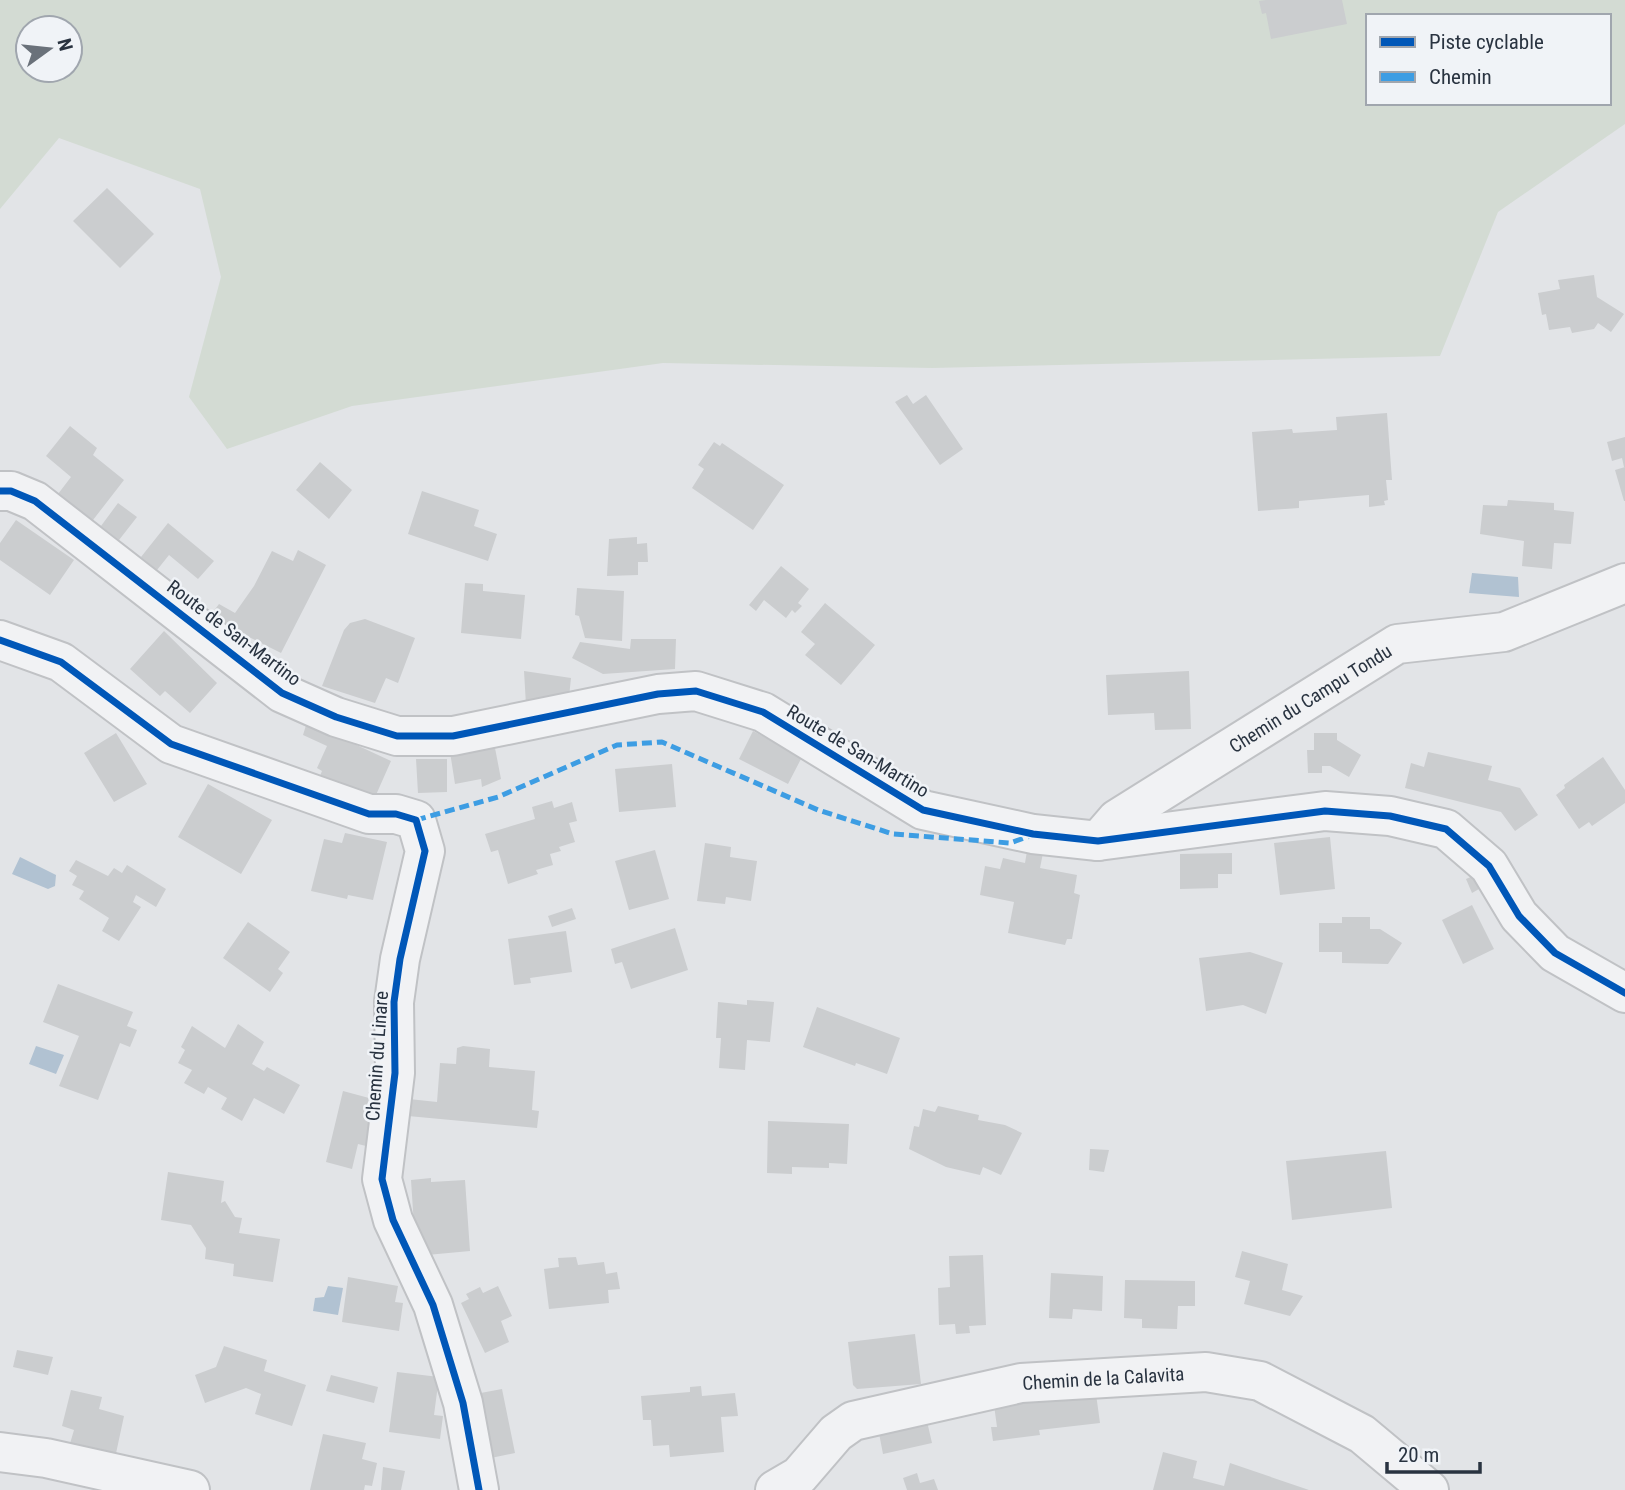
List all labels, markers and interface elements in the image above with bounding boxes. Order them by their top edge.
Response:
north arrow [14,14,84,84]
legend [1366,14,1611,105]
text: Piste cyclable [1429,30,1544,54]
text: N [52,36,78,53]
text: Chemin [1429,65,1492,89]
street label: Route de San-Martino [163,575,305,691]
street label: Chemin du Campu Tondu [1225,639,1396,758]
street label: Route de San-Martino [783,700,933,802]
street label: Chemin du Linare [361,990,393,1122]
street label: Chemin de la Calavita [1022,1362,1185,1394]
scale bar [1387,1430,1480,1474]
text: 20 m [1398,1443,1439,1467]

